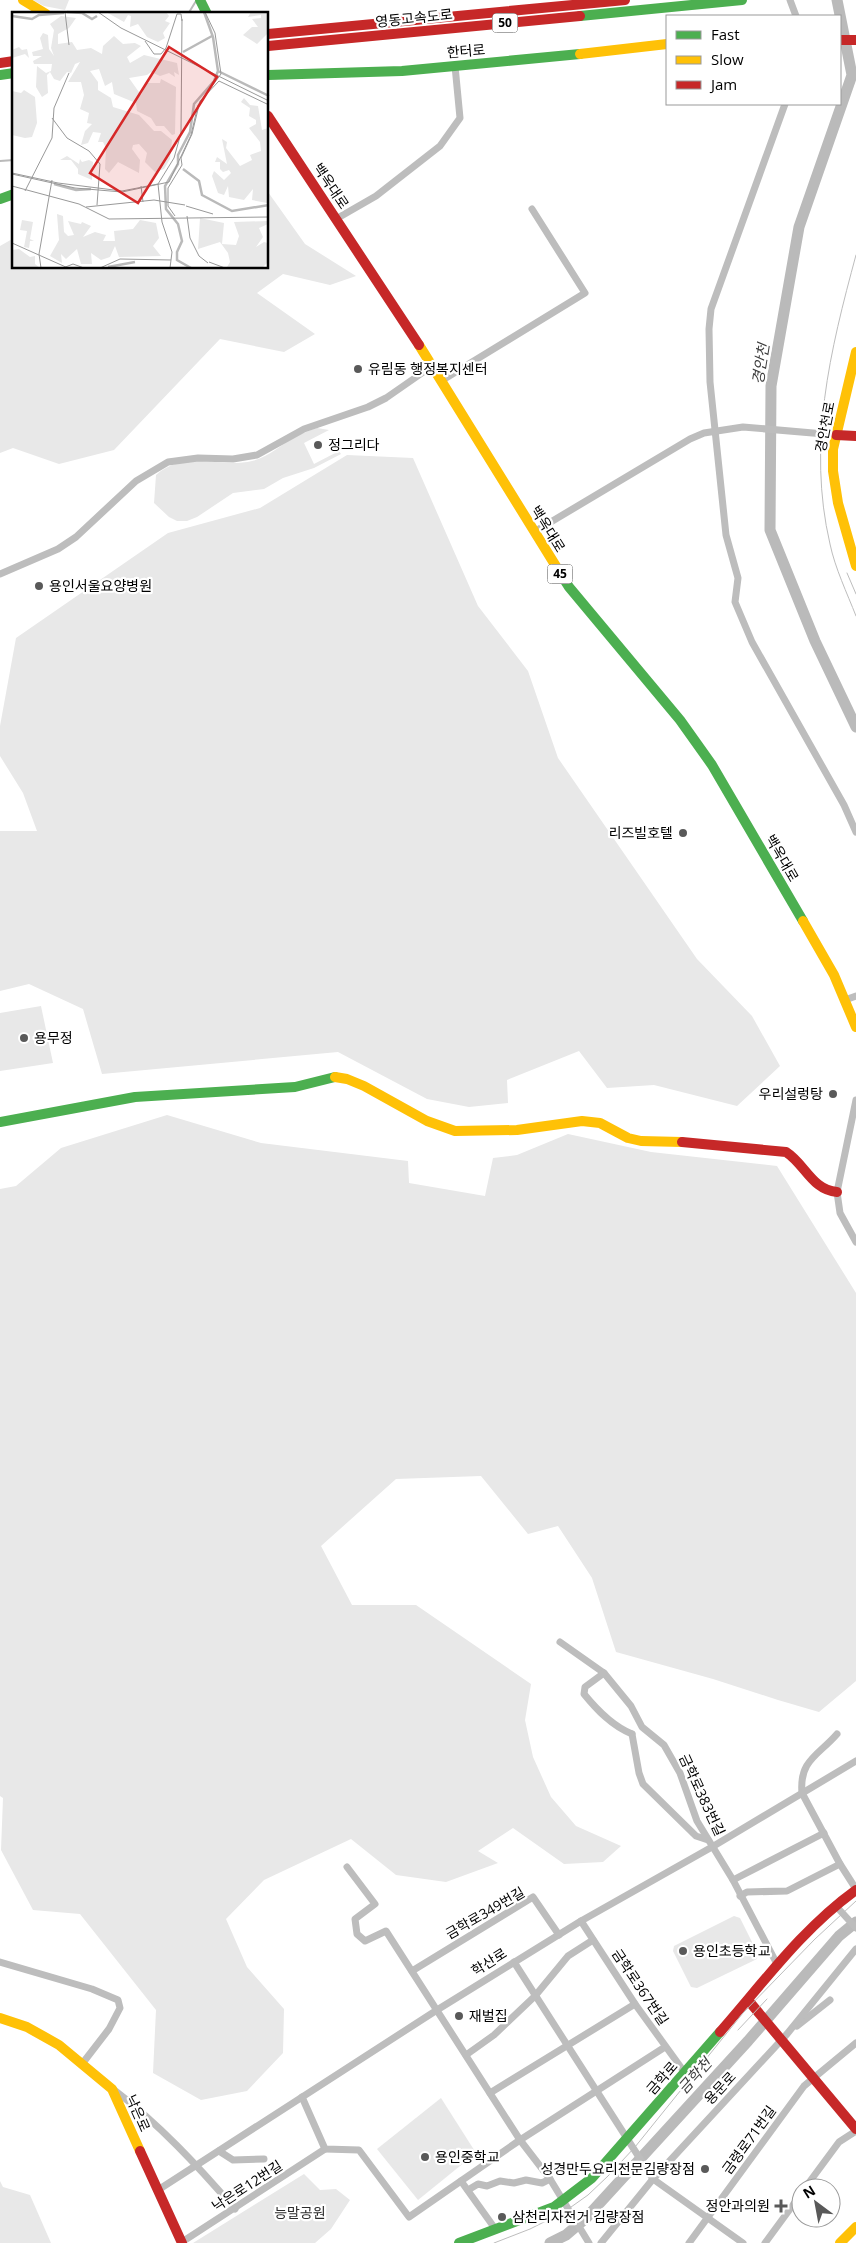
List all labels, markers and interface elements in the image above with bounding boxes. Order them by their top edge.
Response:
street label: 영동고속도로 [375,4,453,31]
inset map [12,12,269,269]
road number: 50 [492,13,518,32]
legend [666,15,841,105]
text: Fast [711,24,740,44]
street label: 한터로 [446,39,486,62]
text: Slow [711,49,744,69]
text: Jam [709,74,737,94]
street label: 백옥대로 [309,159,354,212]
water label: 경안천 [747,340,773,386]
place label: 유림동 행정복지센터 [368,359,488,378]
marker: 유림동 행정복지센터 [352,363,364,375]
street label: 경안천로 [810,400,839,454]
place label: 정그리다 [328,435,380,454]
marker: 정그리다 [312,439,324,451]
street label: 백옥대로 [527,502,570,556]
road number: 45 [548,564,572,584]
place label: 용인서울요양병원 [49,576,152,595]
marker: 용인서울요양병원 [33,580,45,592]
place label: 리즈빌호텔 [609,823,673,842]
marker: 리즈빌호텔 [677,827,689,839]
street label: 백옥대로 [761,831,804,885]
place label: 용무정 [34,1028,73,1047]
marker: 용무정 [18,1032,30,1044]
place label: 우리설렁탕 [759,1084,823,1103]
marker: 우리설렁탕 [827,1088,839,1100]
street label: 금학로383번길 [675,1751,730,1839]
street label: 금학로349번길 [442,1882,528,1943]
place label: 용인초등학교 [693,1941,770,1960]
street label: 학산로 [467,1943,510,1980]
street label: 금학로367번길 [608,1945,673,2029]
marker: 용인초등학교 [677,1945,689,1957]
place label: 재벌집 [469,2006,508,2025]
marker: 재벌집 [453,2010,465,2022]
water label: 금학천 [673,2052,717,2097]
street label: 금학로 [642,2057,682,2098]
street label: 용문로 [700,2067,740,2108]
street label: 낙은로 [122,2091,155,2134]
street label: 금령로71번길 [717,2102,780,2178]
place label: 용인중학교 [435,2147,500,2166]
marker: 용인중학교 [419,2151,431,2163]
street label: 낙은로12번길 [208,2156,286,2215]
place label: 성경만두요리전문김량장점 [540,2159,695,2178]
marker: 성경만두요리전문김량장점 [699,2163,711,2175]
north arrow [791,2178,841,2228]
text: N [799,2180,819,2203]
place label: 정안과의원 [706,2196,770,2215]
marker: 정안과의원 [774,2199,788,2213]
park label: 능말공원 [274,2203,326,2222]
place label: 삼천리자전거 김량장점 [512,2207,644,2226]
marker: 삼천리자전거 김량장점 [496,2211,508,2223]

